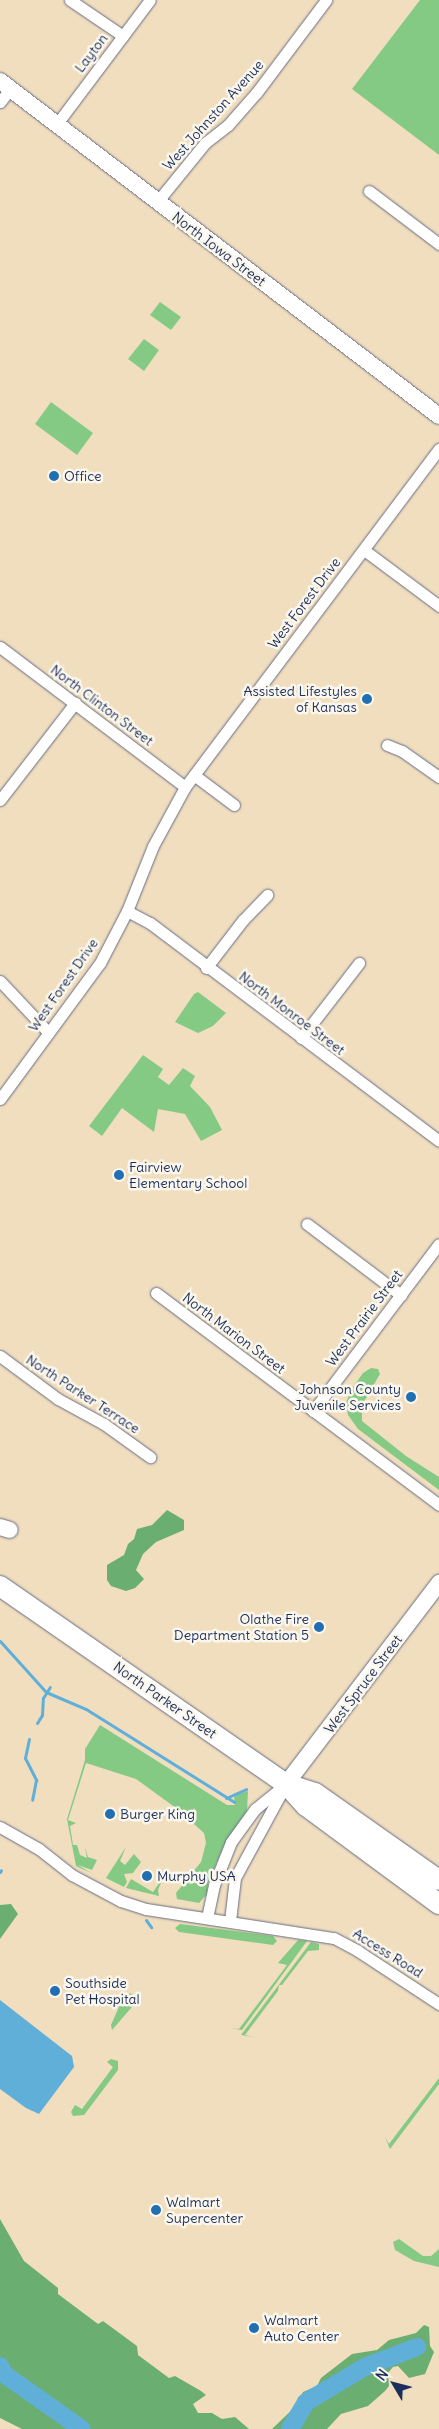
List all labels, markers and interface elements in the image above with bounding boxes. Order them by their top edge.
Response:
street label: Layton [71,30,111,76]
street label: West Johnston Avenue [159,56,267,174]
street label: North Iowa Street [169,208,269,290]
place label: Office [64,468,102,484]
marker: Office [48,470,60,482]
street label: West Forest Drive [264,554,344,652]
street label: North Clinton Street [47,661,157,749]
place label: Assisted Lifestyles of Kansas [243,683,357,716]
marker: Assisted Lifestyles of Kansas [361,693,373,705]
street label: West Forest Drive [25,935,101,1035]
street label: North Monroe Street [236,968,348,1058]
place label: Fairview Elementary School [129,1159,247,1192]
marker: Fairview Elementary School [113,1169,125,1181]
street label: West Prairie Street [322,1266,406,1370]
street label: North Marion Street [179,1289,289,1377]
street label: North Parker Terrace [23,1351,143,1437]
place label: Johnson County Juvenile Services [294,1381,401,1414]
marker: Johnson County Juvenile Services [405,1391,417,1403]
place label: Olathe Fire Department Station 5 [174,1611,309,1644]
marker: Olathe Fire Department Station 5 [313,1621,325,1633]
street label: West Spruce Street [321,1631,405,1737]
street label: North Parker Street [110,1658,220,1742]
place label: Burger King [120,1806,195,1822]
marker: Burger King [104,1808,116,1820]
place label: Murphy USA [157,1868,236,1884]
marker: Murphy USA [141,1870,153,1882]
street label: Access Road [350,1925,426,1981]
place label: Southside Pet Hospital [65,1975,140,2008]
marker: Southside Pet Hospital [49,1985,61,1997]
place label: Walmart Supercenter [166,2194,243,2226]
marker: Walmart Supercenter [150,2204,162,2216]
place label: Walmart Auto Center [264,2312,339,2344]
marker: Walmart Auto Center [248,2322,260,2334]
north arrow [369,2359,419,2409]
text: N [372,2366,392,2384]

